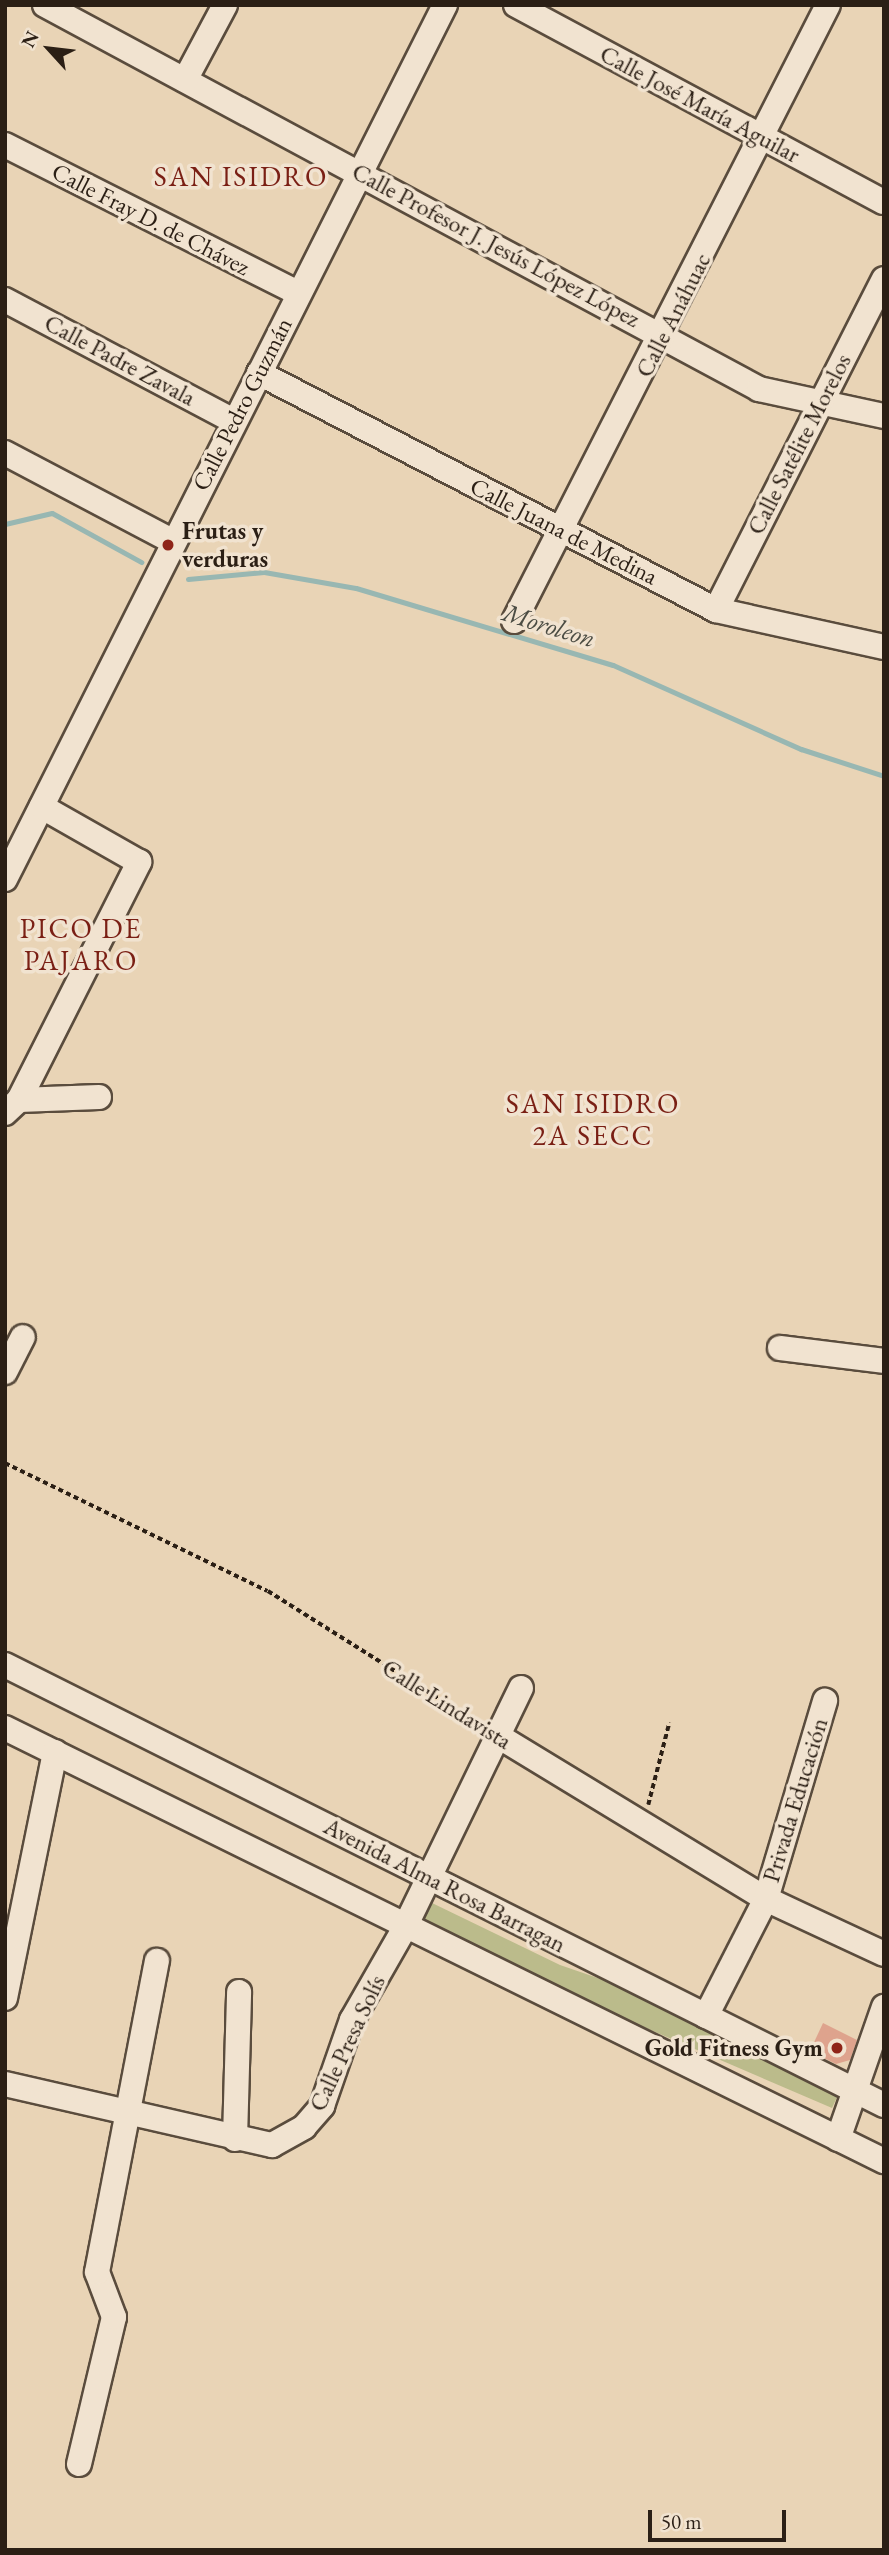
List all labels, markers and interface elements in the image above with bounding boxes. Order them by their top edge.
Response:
north arrow [14,14,84,84]
text: N [15,27,44,52]
street label: Calle José María Aguilar [595,39,805,169]
street label: Calle Fray D. de Chávez [47,157,255,281]
street label: Calle Profesor J. Jesús López López [347,157,645,333]
district label: SAN ISIDRO [155,159,327,193]
street label: Calle Anáhuac [629,248,717,382]
street label: Calle Padre Zavala [40,308,200,412]
street label: Calle Pedro Guzmán [186,313,298,495]
street label: Calle Satélite Morelos [741,349,857,539]
street label: Calle Juana de Medina [465,471,663,591]
place label: Frutas y verduras [182,517,268,573]
marker: Frutas y verduras [160,537,176,553]
water label: Moroleon [499,597,599,655]
district label: PICO DE PAJARO [21,911,141,977]
district label: SAN ISIDRO 2A SECC [507,1086,679,1152]
street label: Calle Lindavista [377,1653,517,1755]
street label: Privada Educación [756,1714,834,1886]
street label: Avenida Alma Rosa Barragan [319,1811,571,1959]
street label: Calle Presa Solís [303,1970,391,2116]
place label: Gold Fitness Gym [645,2034,823,2062]
marker: Gold Fitness Gym [829,2040,845,2056]
scale bar [651,2496,789,2540]
text: 50 m [661,2508,702,2535]

